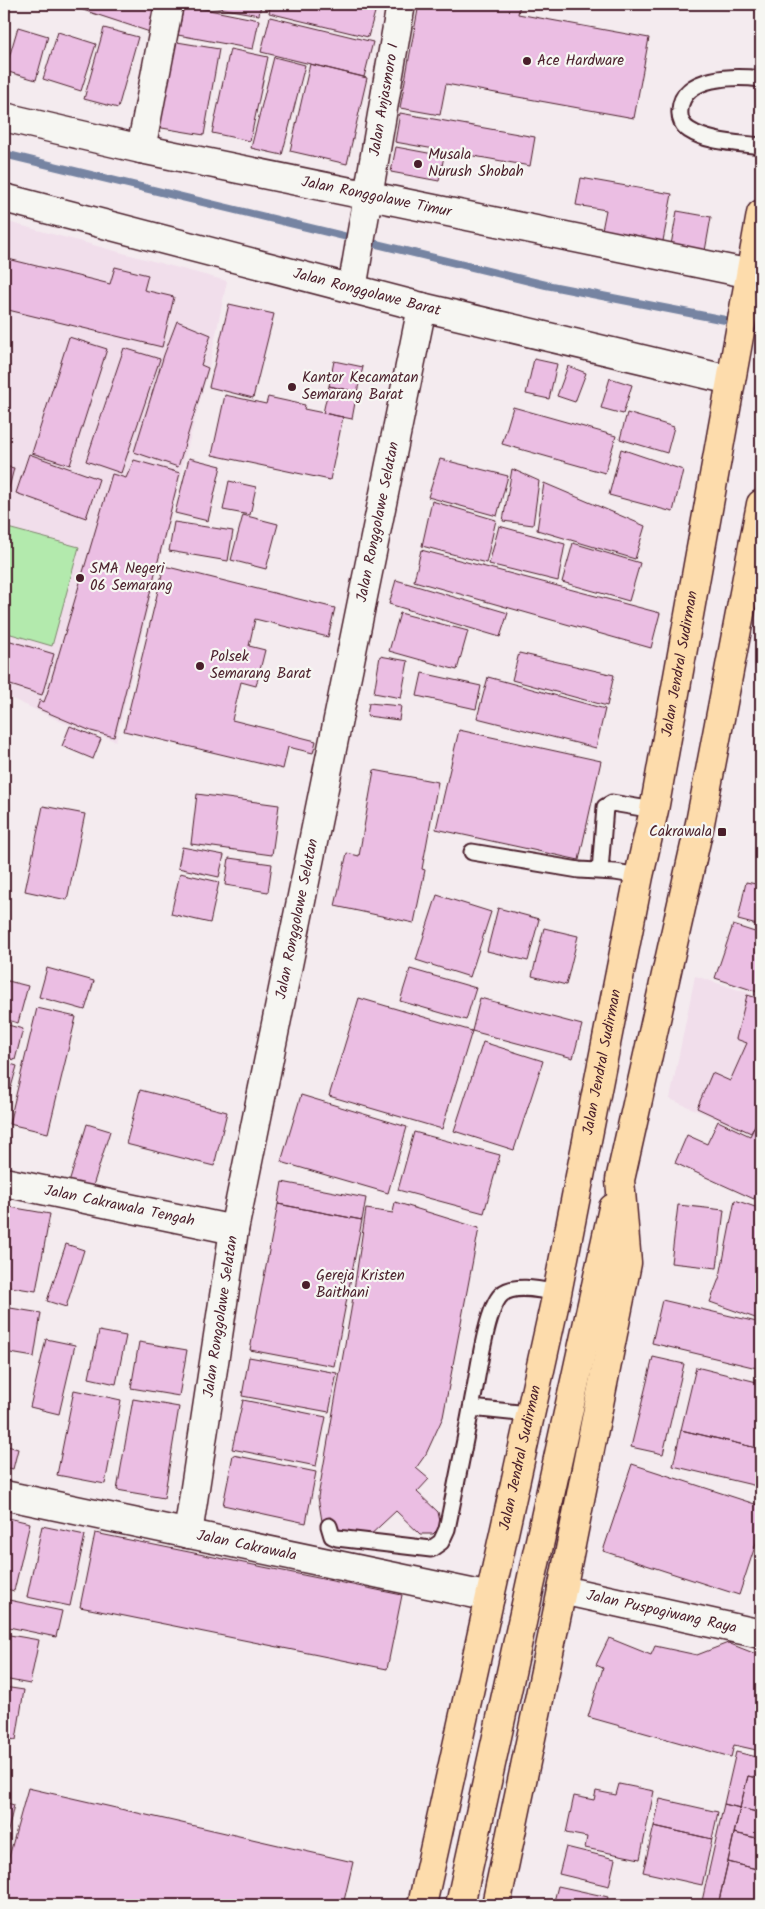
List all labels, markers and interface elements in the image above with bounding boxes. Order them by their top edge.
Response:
street label: Jalan Anjasmoro I [363,41,406,158]
place label: Ace Hardware [537,49,624,73]
marker: Ace Hardware [521,55,533,67]
place label: Musala Nurush Shobah [428,143,524,184]
marker: Musala Nurush Shobah [412,158,424,170]
street label: Jalan Ronggolawe Timur [299,170,455,225]
street label: Jalan Ronggolawe Barat [291,262,443,323]
place label: Kantor Kecamatan Semarang Barat [302,366,419,407]
marker: Kantor Kecamatan Semarang Barat [286,381,298,393]
street label: Jalan Ronggolawe Selatan [350,440,406,604]
place label: SMA Negeri 06 Semarang [90,557,173,598]
marker: SMA Negeri 06 Semarang [74,572,86,584]
street label: Jalan Jendral Sudirman [655,589,705,739]
place label: Polsek Semarang Barat [210,645,311,686]
marker: Polsek Semarang Barat [194,660,206,672]
place label: Cakrawala [649,820,712,844]
marker: Cakrawala [716,826,728,838]
street label: Jalan Ronggolawe Selatan [269,836,325,1001]
street label: Jalan Jendral Sudirman [576,987,628,1137]
street label: Jalan Cakrawala Tengah [42,1179,197,1233]
street label: Jalan Ronggolawe Selatan [197,1234,245,1399]
place label: Gereja Kristen Baithani [316,1264,405,1305]
marker: Gereja Kristen Baithani [300,1279,312,1291]
street label: Jalan Jendral Sudirman [493,1383,548,1533]
street label: Jalan Cakrawala [194,1524,299,1568]
street label: Jalan Puspogiwang Raya [584,1584,739,1640]

